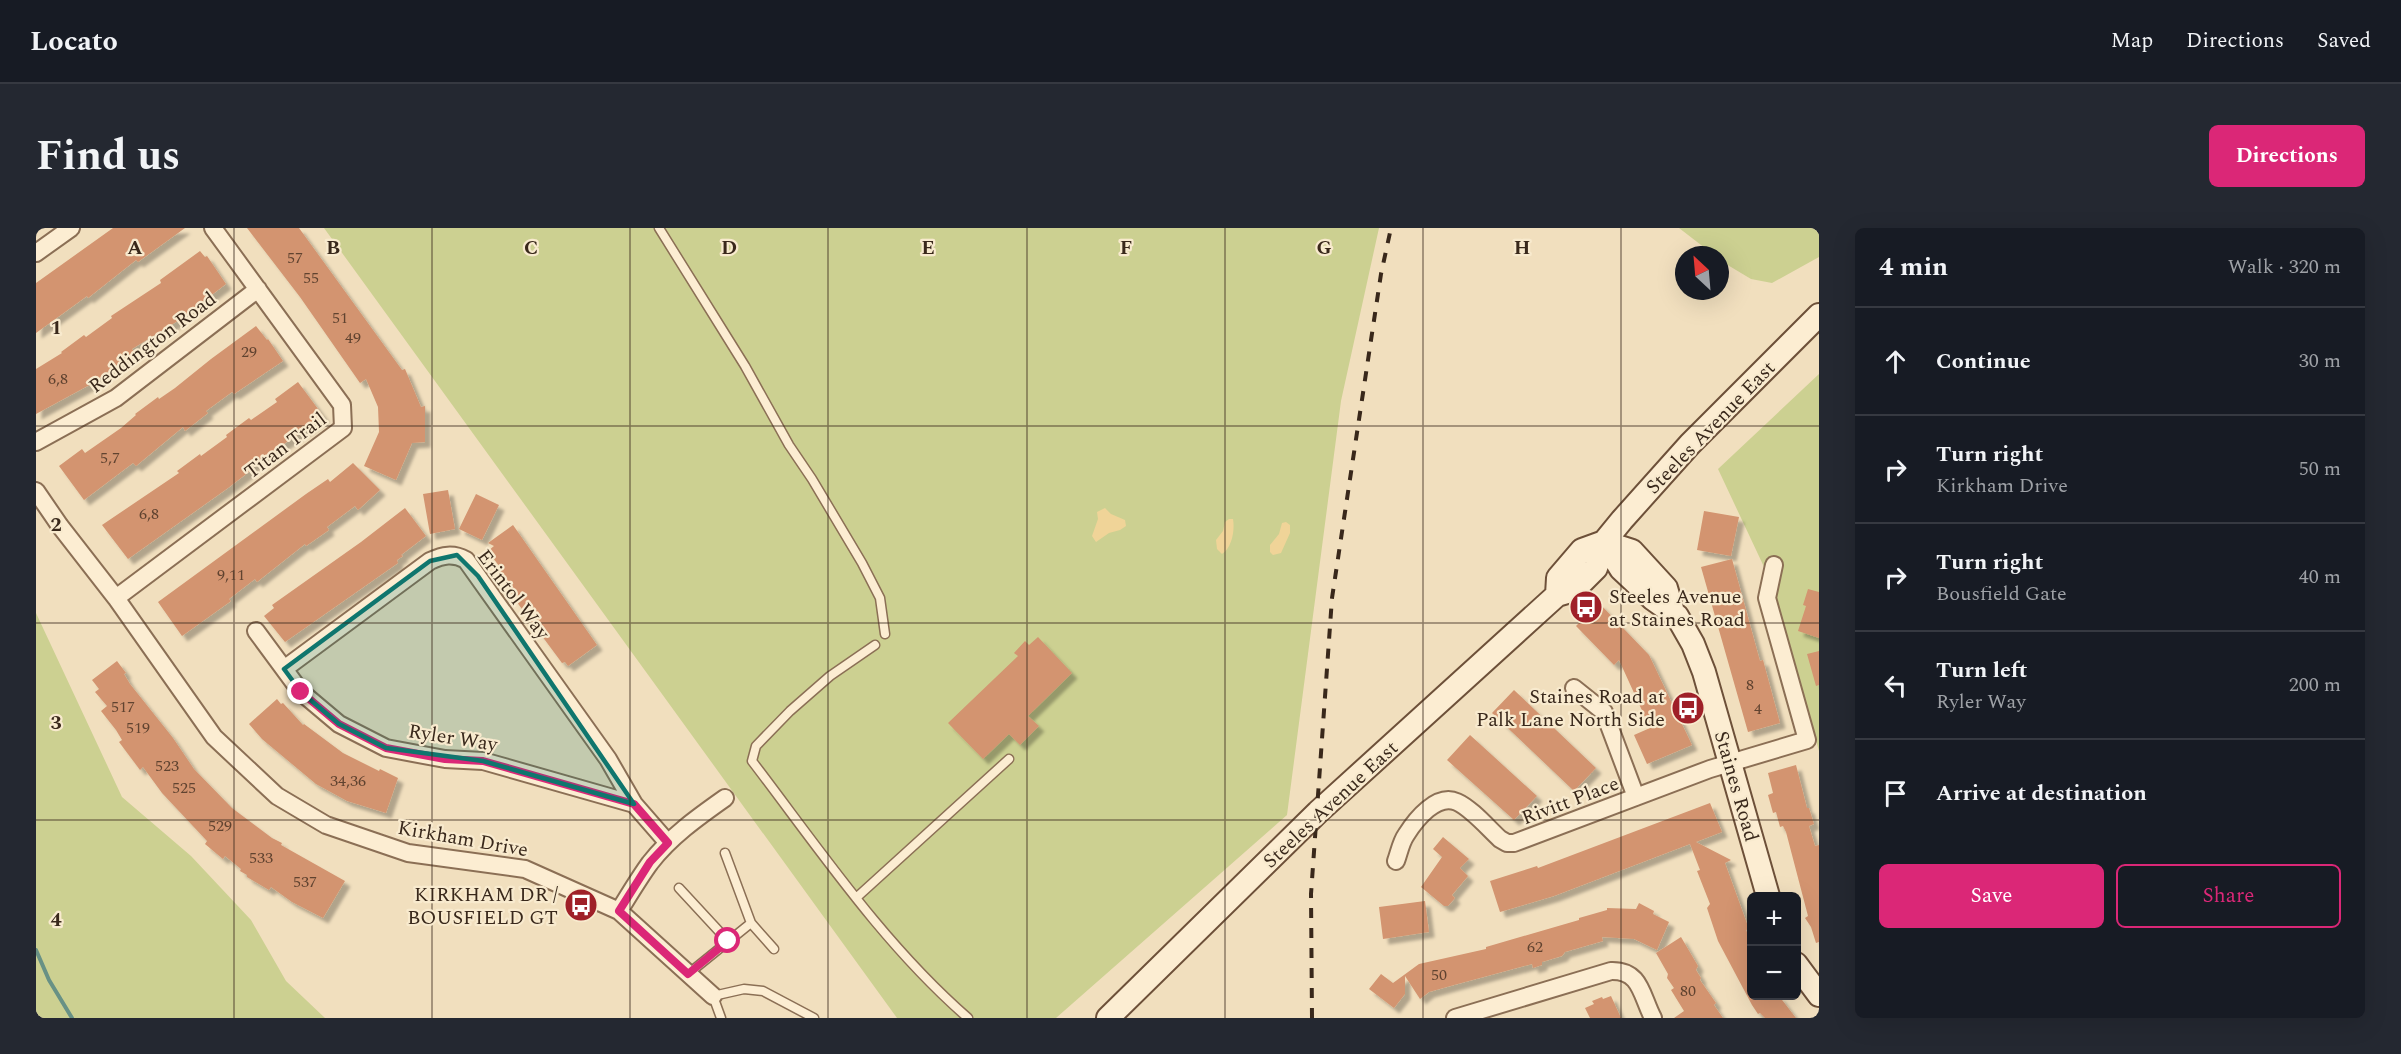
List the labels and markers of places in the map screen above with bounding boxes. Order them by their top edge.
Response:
place label: Steeles Avenue at Staines Road [1609,582,1745,635]
bus stop icon: Steeles Avenue at Staines Road [1568,589,1604,625]
place label: Staines Road at Palk Lane North Side [1476,682,1665,735]
bus stop icon: Staines Road at Palk Lane North Side [1670,690,1706,726]
place label: KIRKHAM DR / BOUSFIELD GT [407,880,558,933]
bus stop icon: KIRKHAM DR / BOUSFIELD GT [563,887,599,923]

